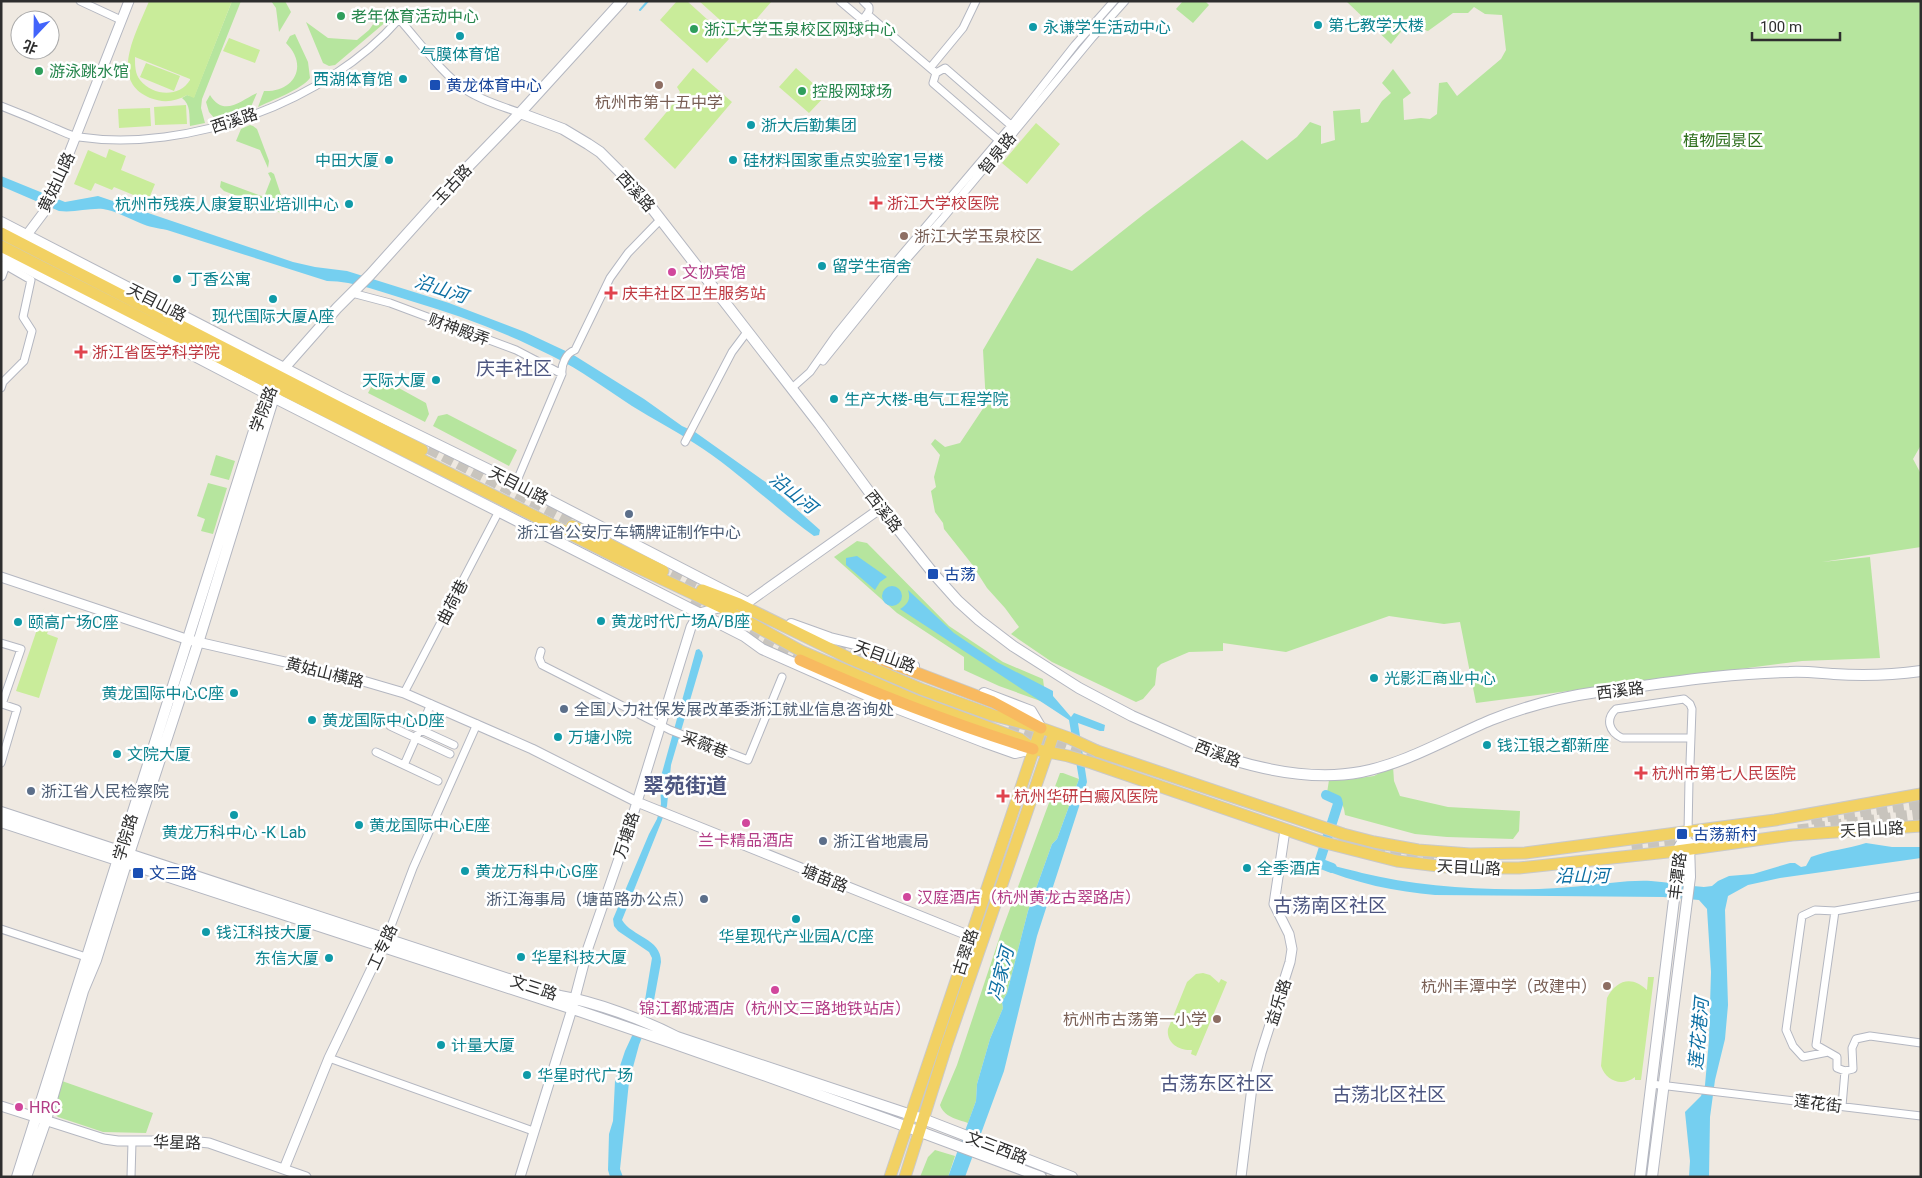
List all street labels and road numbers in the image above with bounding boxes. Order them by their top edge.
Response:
street label: 西溪路 [208,104,260,137]
street label: 智泉路 [975,129,1020,178]
street label: 黄姑山路 [34,149,79,215]
street label: 玉古路 [429,160,476,208]
street label: 西溪路 [613,167,659,216]
street label: 天目山路 [124,279,190,325]
street label: 财神殿弄 [426,310,492,349]
street label: 学院路 [246,383,281,435]
street label: 天目山路 [486,462,552,508]
street label: 西溪路 [861,487,906,536]
street label: 曲荷巷 [433,577,472,628]
street label: 天目山路 [852,637,918,676]
street label: 黄姑山横路 [284,654,366,691]
street label: 西溪路 [1595,678,1645,703]
street label: 采薇巷 [679,727,731,762]
street label: 西溪路 [1192,736,1244,771]
street label: 万塘路 [610,809,643,861]
street label: 学院路 [109,811,142,863]
street label: 天目山路 [1840,818,1904,841]
street label: 丰潭路 [1665,851,1690,901]
street label: 天目山路 [1437,856,1501,879]
street label: 塘苗路 [799,861,851,896]
street label: 工专路 [364,921,401,973]
street label: 古翠路 [949,926,982,978]
street label: 文三路 [508,971,560,1004]
street label: 益乐路 [1262,976,1295,1028]
street label: 莲花街 [1793,1091,1843,1116]
street label: 文三西路 [964,1127,1030,1168]
street label: 华星路 [153,1133,201,1152]

